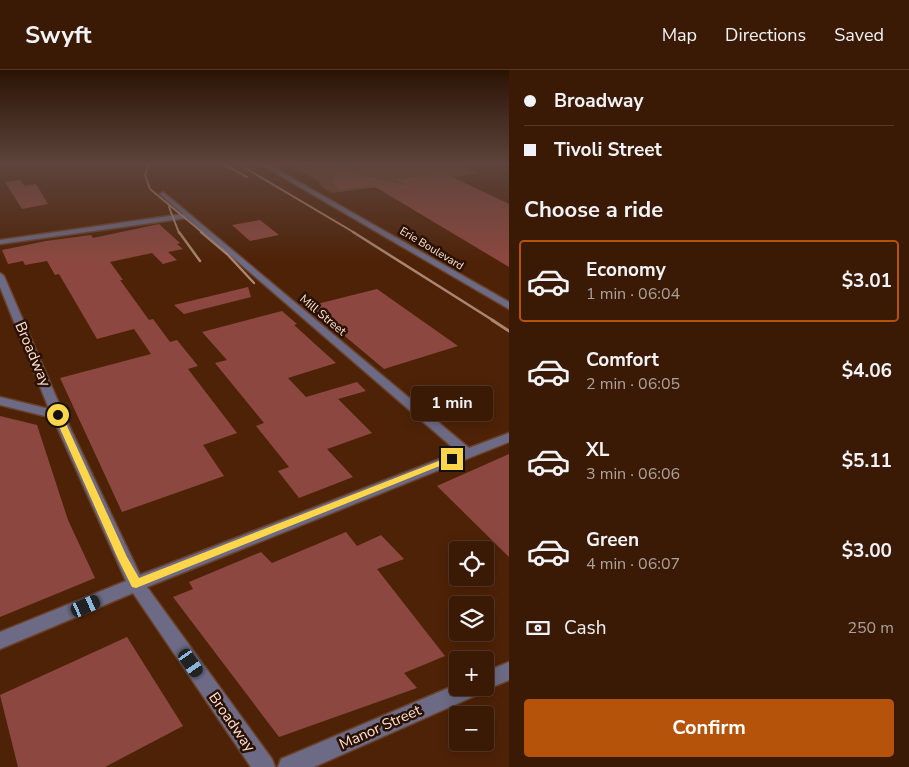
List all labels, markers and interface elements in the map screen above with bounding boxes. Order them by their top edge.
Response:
text: Swyft [25,19,91,51]
text: Map [662,23,697,47]
text: Directions [725,23,806,47]
text: Saved [834,23,884,47]
text: Broadway [554,88,643,114]
text: Tivoli Street [554,137,662,163]
text: Choose a ride [524,195,663,225]
street label: Erie Boulevard [397,223,466,273]
text: Economy [586,257,666,283]
icon: car [526,259,571,304]
text: $3.01 [842,268,892,294]
text: 1 min · 06:04 [586,283,680,305]
street label: Mill Street [296,291,350,340]
street label: Broadway [10,319,56,390]
text: Comfort [586,347,659,373]
icon: car [526,349,571,394]
text: $4.06 [842,358,892,384]
text: 2 min · 06:05 [586,373,680,395]
callout: 1 min [411,386,493,422]
text: 1 min [431,392,473,414]
route start [47,404,69,426]
text: XL [586,437,609,463]
icon: car [526,439,571,484]
route end [441,448,463,470]
text: $5.11 [842,448,892,474]
text: 3 min · 06:06 [586,463,680,485]
text: Green [586,527,639,553]
icon: car [526,529,571,574]
text: $3.00 [842,538,892,564]
map controls [449,541,494,751]
button: locate [449,541,494,586]
text: 4 min · 06:07 [586,553,680,575]
car [69,593,102,619]
button: layers [449,596,494,641]
icon: cash [524,614,552,642]
text: Cash [564,615,606,641]
text: 250 m [847,617,894,639]
car [176,646,205,680]
button: + [449,651,494,696]
street label: Broadway [204,688,260,756]
button: Confirm [524,699,894,757]
street label: Manor Street [336,700,425,754]
button: − [449,706,494,751]

